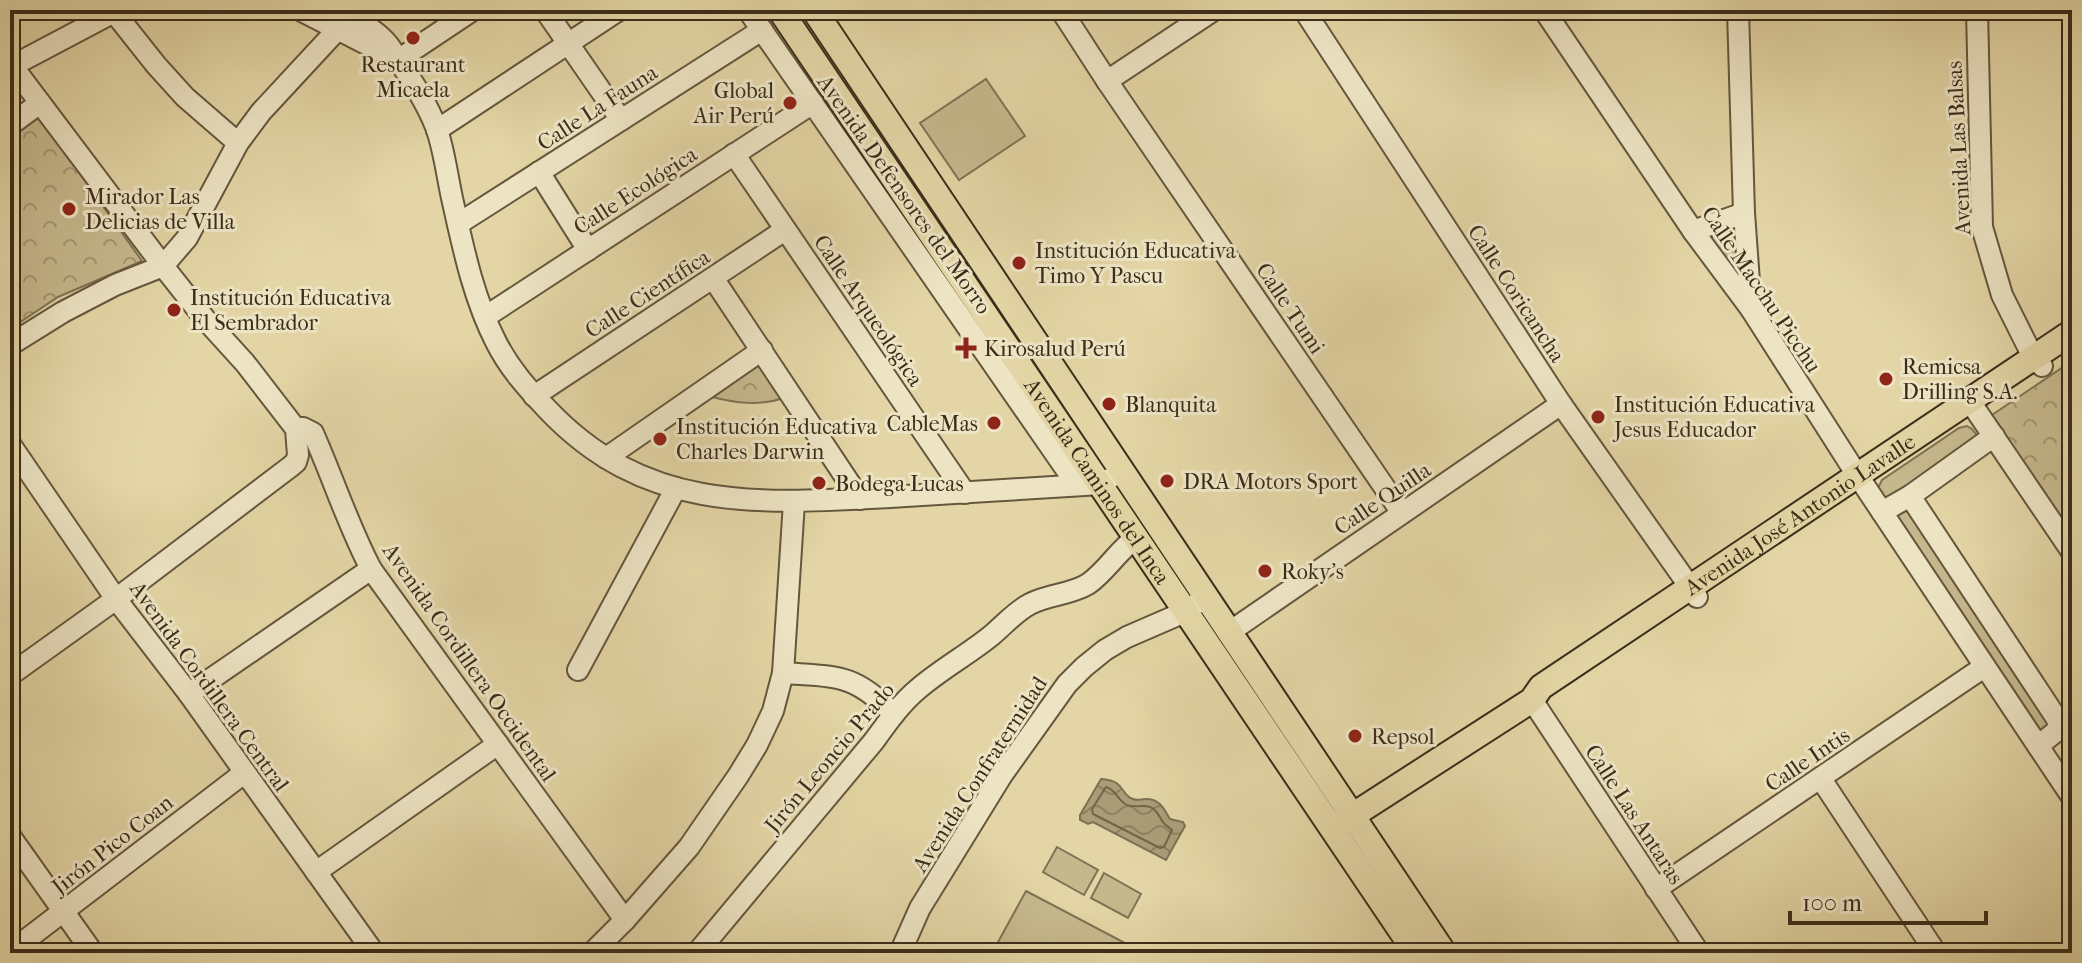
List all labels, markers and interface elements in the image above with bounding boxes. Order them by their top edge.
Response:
marker: Restaurant Micaela [404,29,422,47]
place label: Restaurant Micaela [360,52,466,103]
street label: Calle La Fauna [533,59,663,156]
street label: Avenida Las Balsas [1941,60,1977,237]
street label: Avenida Defensores del Morro [811,69,997,319]
place label: Global Air Perú [693,78,775,129]
marker: Global Air Perú [781,94,799,112]
street label: Calle Ecológica [569,141,703,240]
place label: Mirador Las Delicias de Villa [85,184,236,235]
marker: Mirador Las Delicias de Villa [60,200,78,218]
street label: Calle Macchu Picchu [1696,202,1827,378]
street label: Calle Coricancha [1462,220,1571,368]
street label: Calle Arqueológica [808,230,929,392]
place label: Institución Educativa Timo Y Pascu [1035,238,1237,289]
street label: Calle Científica [580,243,716,344]
marker: Institución Educativa Timo Y Pascu [1010,254,1028,272]
street label: Calle Tumi [1250,258,1330,359]
place label: Institución Educativa El Sembrador [190,285,392,336]
marker: Institución Educativa El Sembrador [165,301,183,319]
place label: Kirosalud Perú [984,336,1126,362]
marker: Kirosalud Perú [955,337,977,359]
place label: Remicsa Drilling S.A. [1902,354,2018,405]
marker: Remicsa Drilling S.A. [1877,370,1895,388]
street label: Avenida Caminos del Inca [1018,373,1176,590]
place label: Blanquita [1125,392,1217,418]
place label: Institución Educativa Jesus Educador [1612,392,1816,443]
marker: Blanquita [1100,395,1118,413]
marker: Institución Educativa Jesus Educador [1589,408,1607,426]
place label: CableMas [887,411,978,437]
place label: Institución Educativa Charles Darwin [676,414,878,465]
marker: CableMas [985,414,1003,432]
street label: Avenida José Antonio Lavalle [1679,429,1920,602]
marker: Institución Educativa Charles Darwin [651,430,669,448]
street label: Calle Quilla [1329,457,1436,541]
place label: DRA Motors Sport [1183,469,1358,495]
place label: Bodega Lucas [835,471,964,497]
marker: DRA Motors Sport [1158,472,1176,490]
marker: Bodega Lucas [810,474,828,492]
street label: Avenida Cordillera Occidental [376,538,561,787]
place label: Roky's [1281,559,1344,585]
marker: Roky's [1256,562,1274,580]
street label: Avenida Cordillera Central [124,576,294,797]
street label: Avenida Confraternidad [906,671,1053,878]
street label: Jirón Leoncio Prado [758,677,900,840]
street label: Calle Intis [1760,722,1855,798]
place label: Repsol [1371,724,1435,750]
marker: Repsol [1346,727,1364,745]
street label: Calle Las Antaras [1579,740,1689,889]
street label: Jirón Pico Coan [45,789,178,901]
scale bar [1790,875,1986,925]
text: 100 m [1802,889,1862,917]

